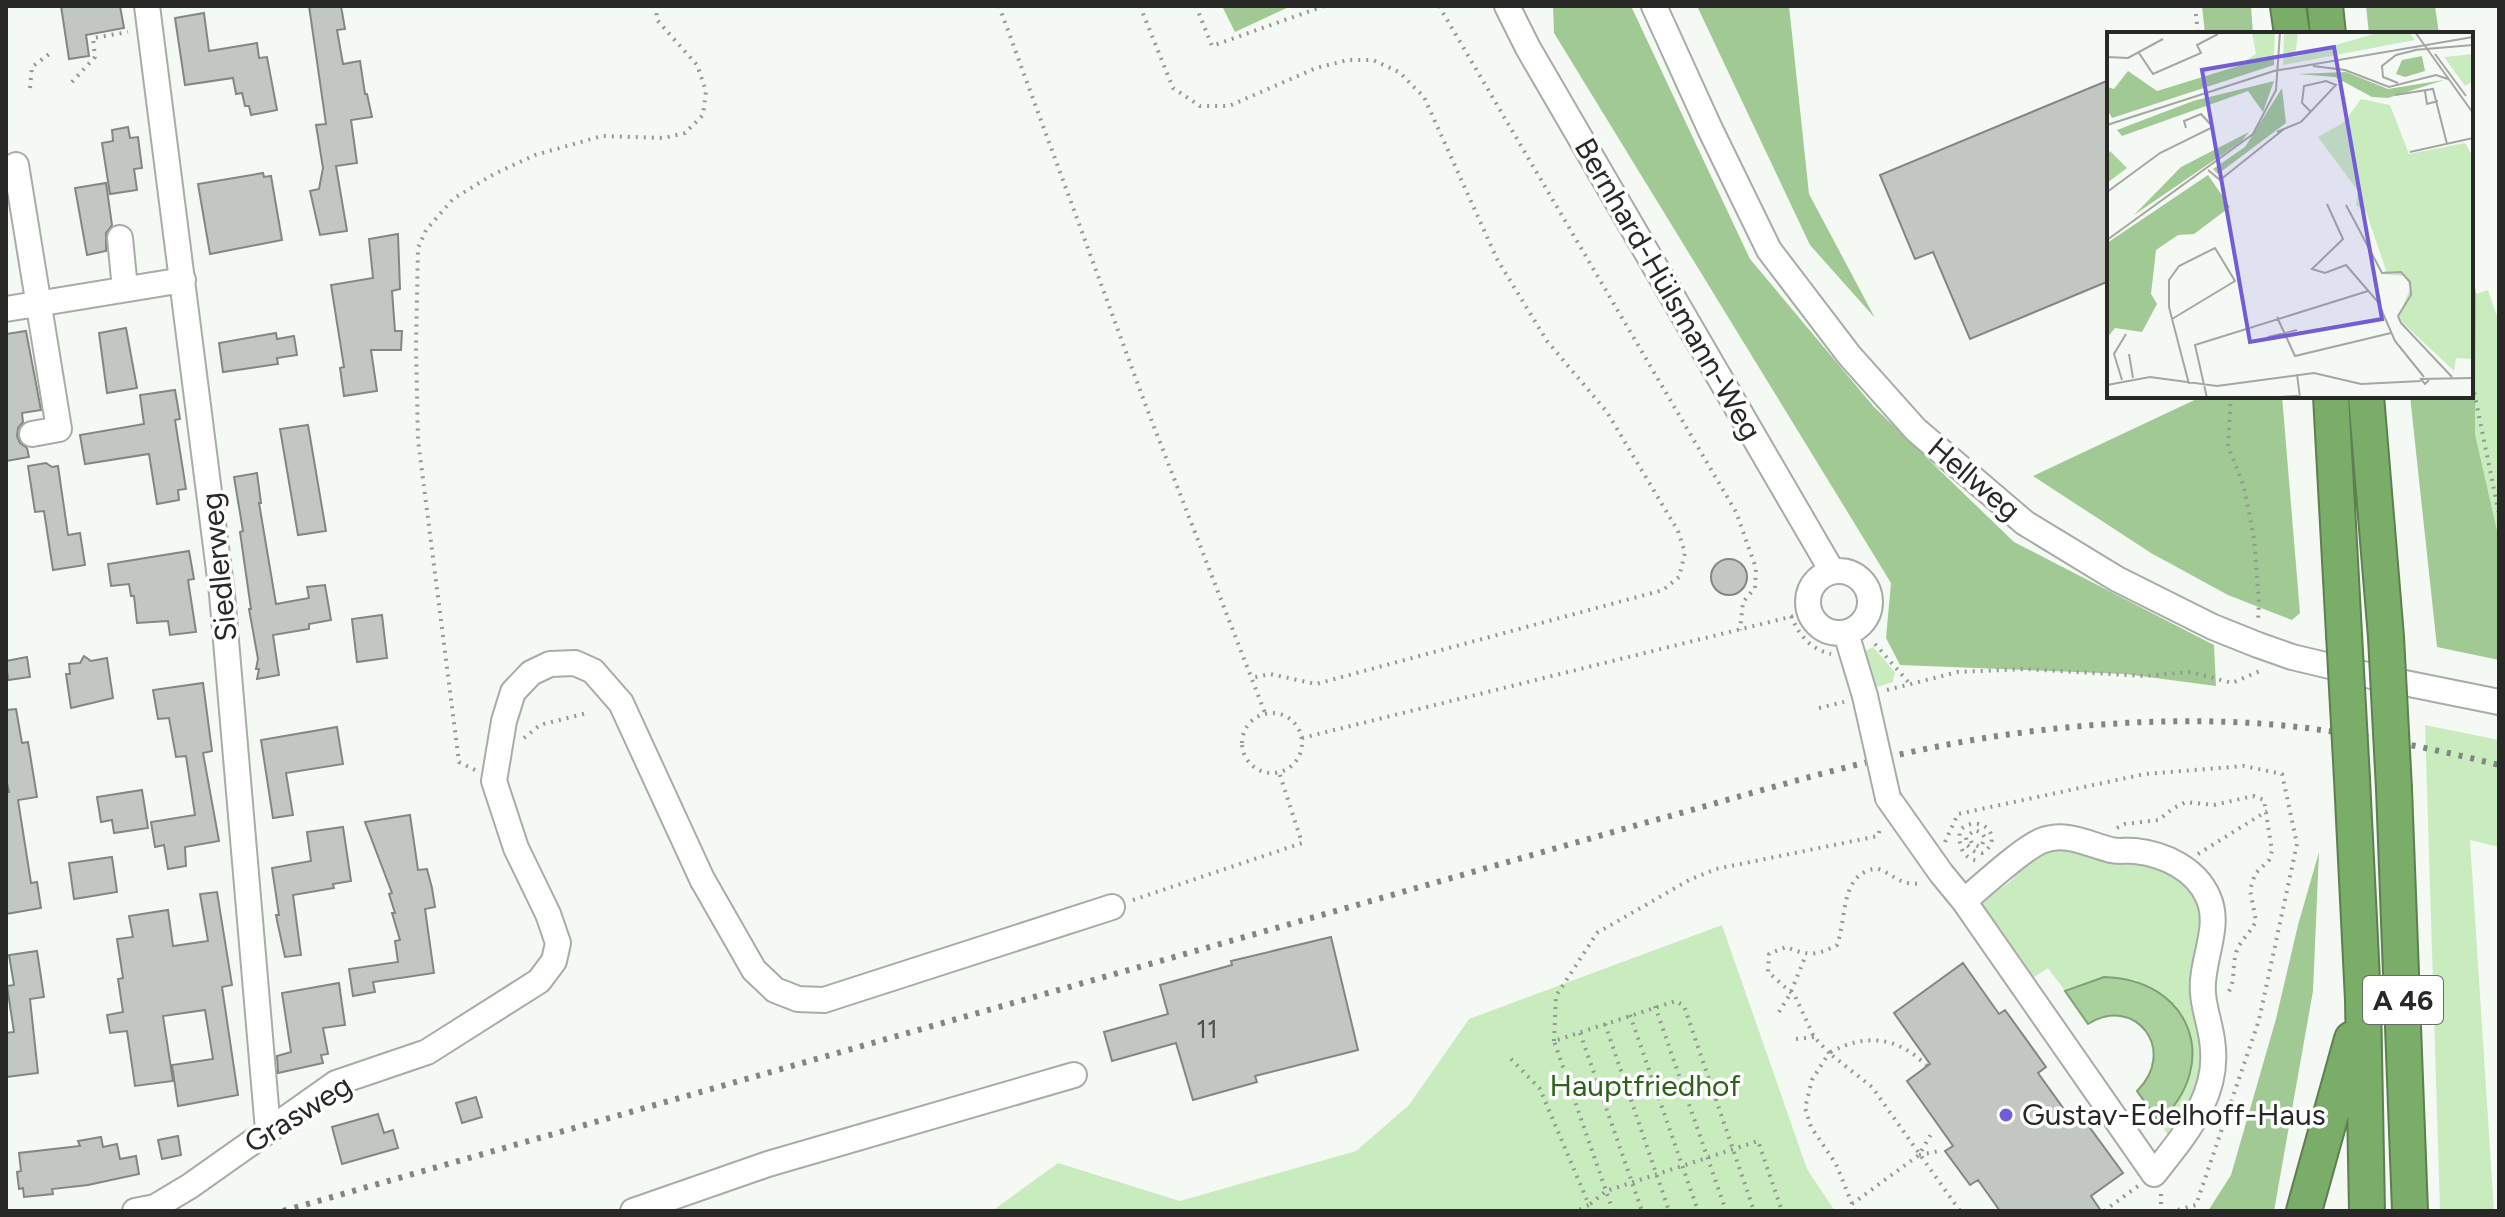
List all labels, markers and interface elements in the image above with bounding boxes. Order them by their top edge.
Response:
inset map [2107,32,2473,398]
street label: Bernhard-Hülsmann-Weg [1567,131,1770,446]
street label: Hellweg [1921,429,2028,528]
street label: Siedlerweg [192,491,245,643]
road number: A 46 [2363,976,2443,1024]
house number: 11 [1196,1013,1218,1045]
street label: Grasweg [237,1066,358,1161]
park label: Hauptfriedhof [1550,1067,1740,1104]
place label: Gustav-Edelhoff-Haus [2022,1096,2326,1133]
marker: Gustav-Edelhoff-Haus [1997,1106,2015,1124]

